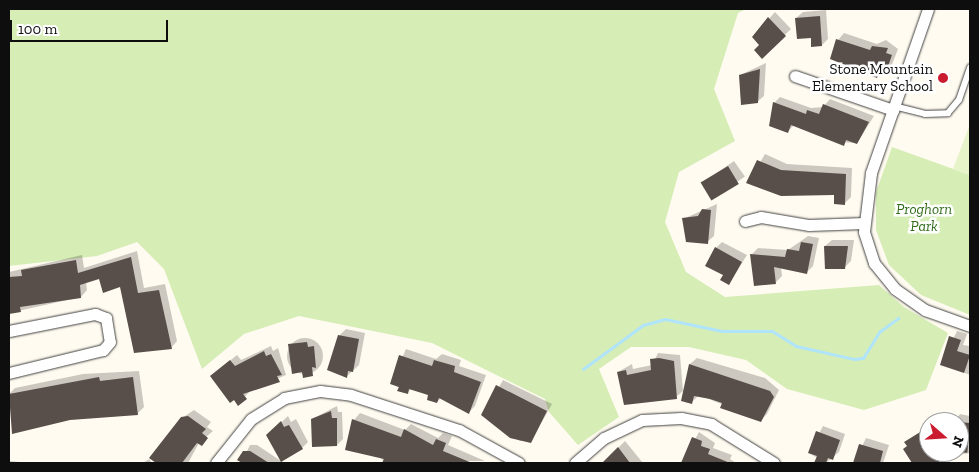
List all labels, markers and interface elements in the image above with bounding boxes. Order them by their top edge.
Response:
scale bar [12,10,170,42]
text: 100 m [18,20,57,38]
place label: Stone Mountain Elementary School [812,60,933,95]
marker: Stone Mountain Elementary School [937,72,949,84]
park label: Proghorn Park [896,200,952,235]
north arrow [919,412,969,462]
text: N [948,434,967,450]

